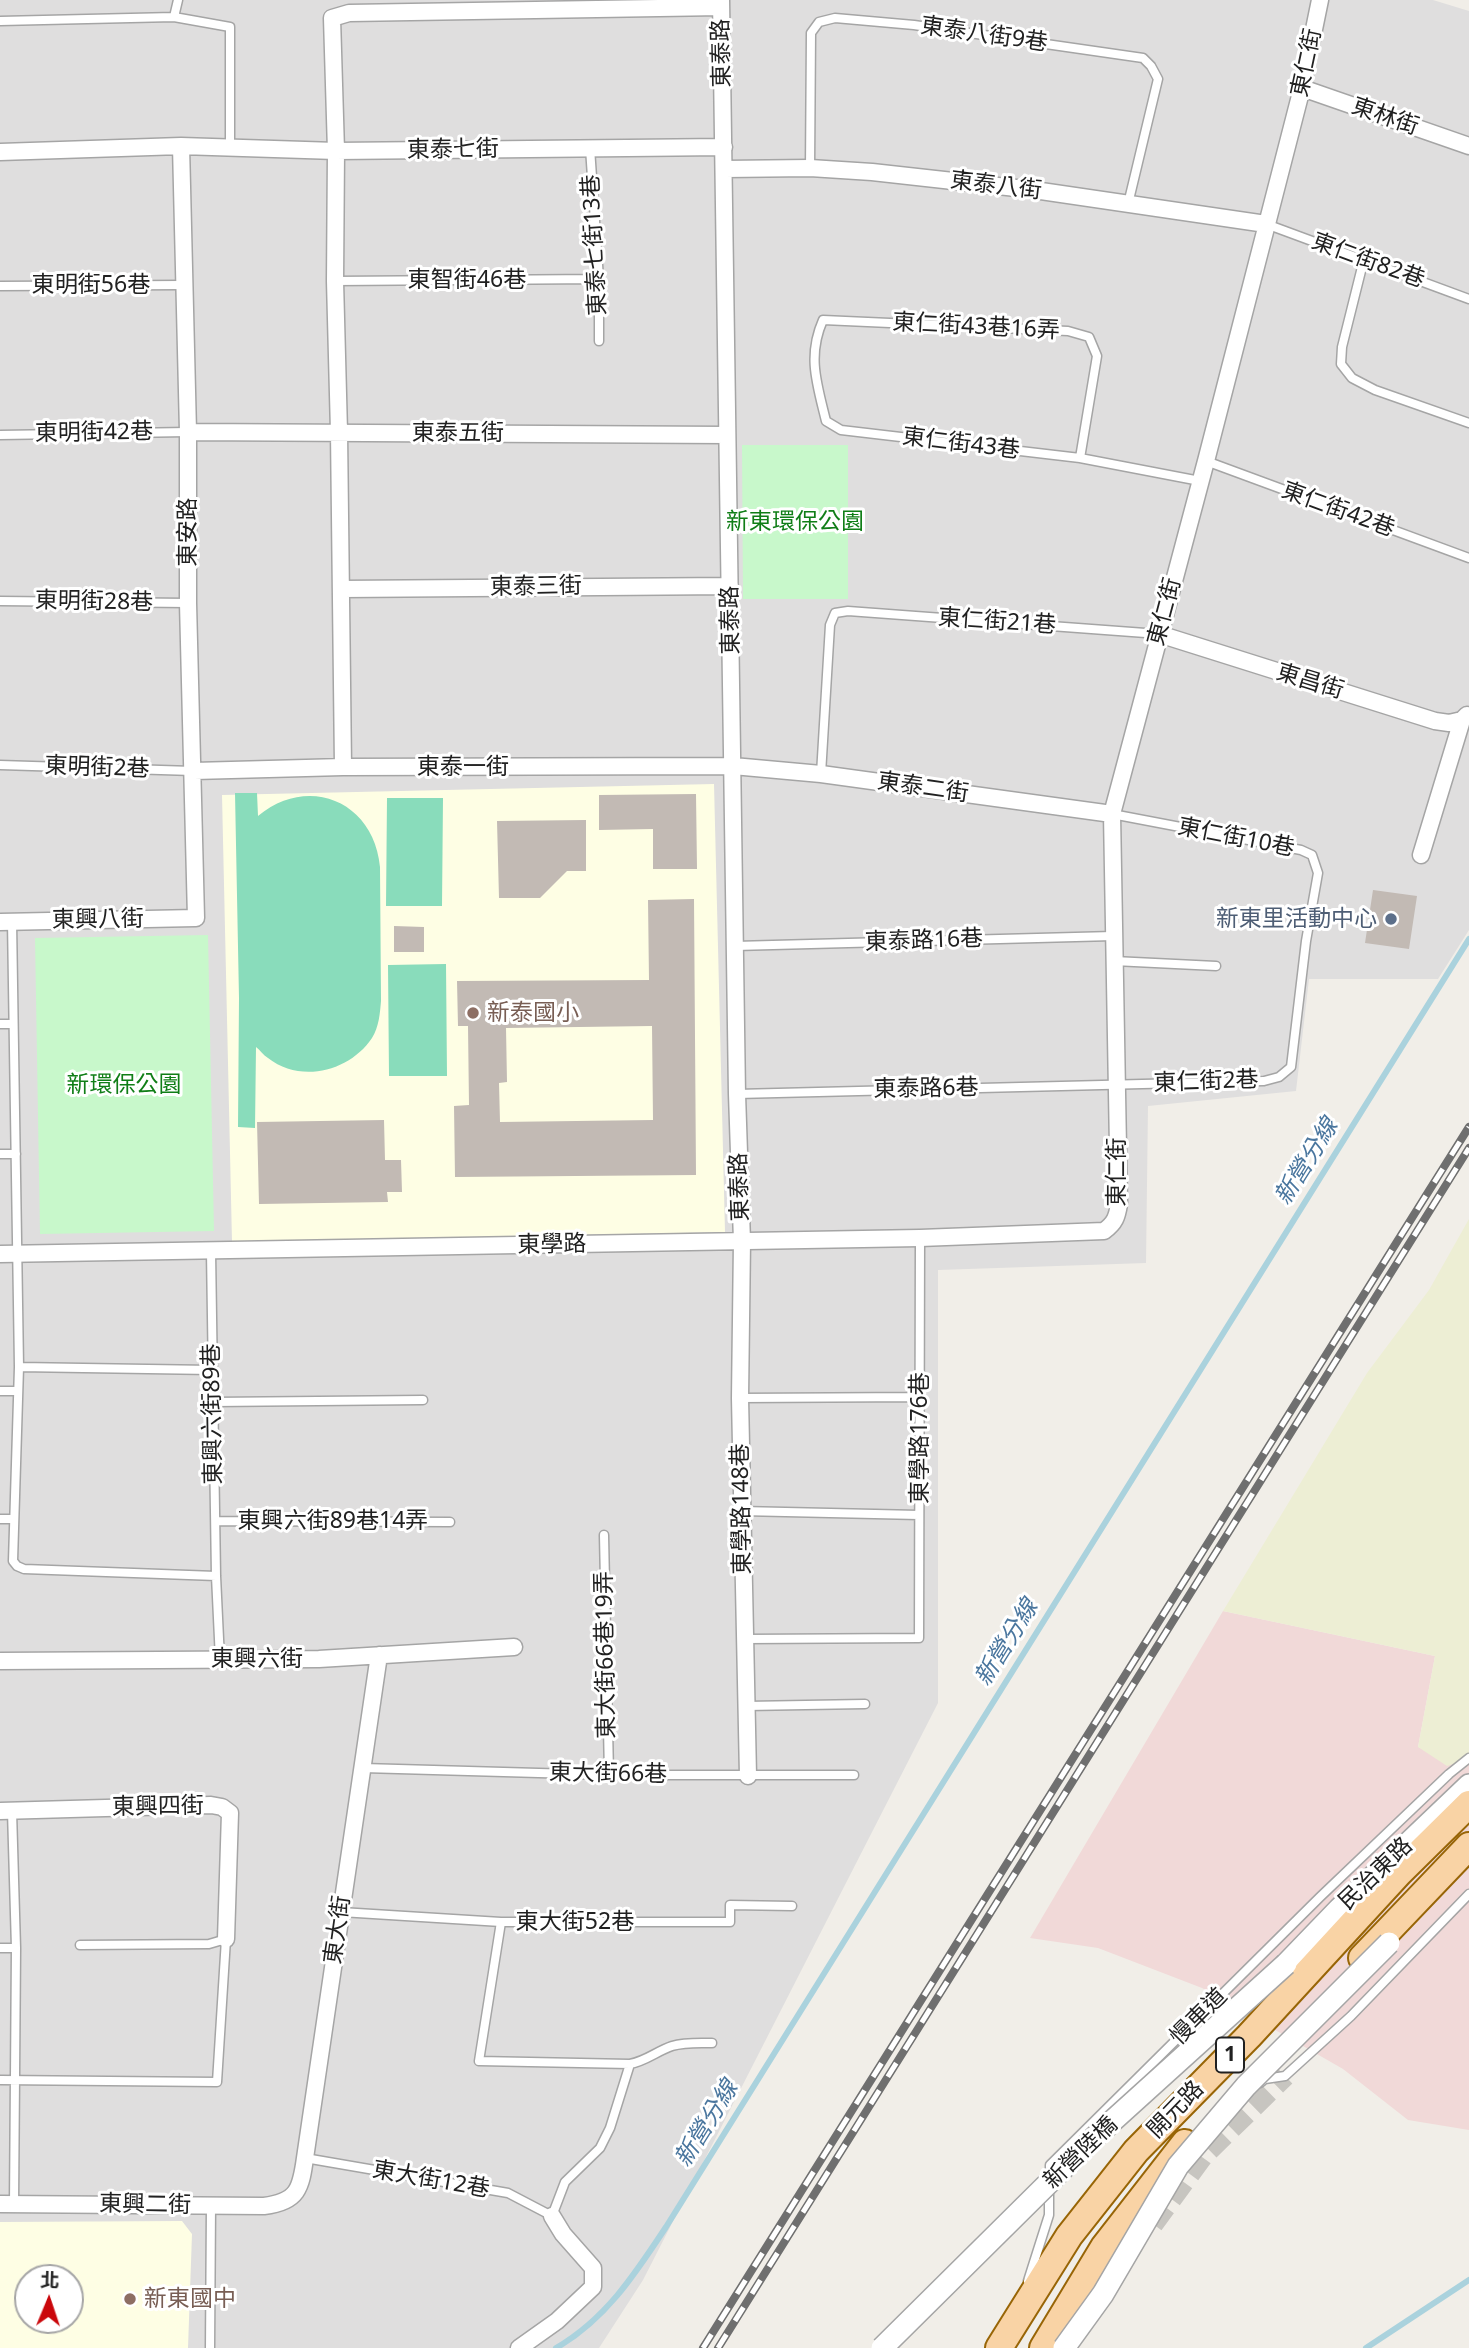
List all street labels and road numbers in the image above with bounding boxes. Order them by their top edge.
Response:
street label: 東泰八街9巷 [919,12,1049,58]
street label: 東泰路 [708,18,736,88]
street label: 東仁街 [1286,26,1328,100]
street label: 東林街 [1348,93,1422,141]
street label: 東泰七街 [407,135,499,165]
street label: 東泰八街 [949,167,1043,205]
street label: 東泰七街13巷 [578,174,612,316]
street label: 東仁街82巷 [1308,228,1428,294]
street label: 東智街46巷 [408,266,526,294]
street label: 東明街56巷 [32,271,150,299]
street label: 東仁街43巷16弄 [892,309,1060,345]
street label: 東明街42巷 [35,418,153,448]
street label: 東泰五街 [412,419,504,447]
street label: 東仁街43巷 [901,423,1021,465]
street label: 東仁街42巷 [1278,477,1398,543]
street label: 東安路 [174,498,202,566]
street label: 東泰三街 [490,572,582,602]
street label: 東仁街 [1143,575,1187,649]
street label: 東泰路 [717,585,745,655]
street label: 東明街28巷 [35,587,153,617]
street label: 東仁街21巷 [937,604,1057,640]
street label: 東昌街 [1273,659,1347,705]
street label: 東明街2巷 [44,752,150,784]
street label: 東泰一街 [417,753,509,781]
street label: 東泰二街 [876,768,970,808]
street label: 東仁街10巷 [1175,813,1297,863]
street label: 東興八街 [52,905,144,935]
street label: 東泰路16巷 [864,925,984,957]
street label: 東仁街2巷 [1153,1066,1259,1098]
street label: 東泰路6巷 [873,1074,979,1104]
street label: 東仁街 [1103,1138,1131,1206]
street label: 東泰路 [725,1152,755,1222]
street label: 東學路 [517,1231,587,1259]
street label: 東興六街89巷 [198,1343,228,1485]
street label: 東學路176巷 [906,1372,934,1504]
street label: 東學路148巷 [727,1443,757,1575]
street label: 東興六街89巷14弄 [238,1507,428,1535]
street label: 東大街66巷19弄 [591,1571,621,1739]
street label: 東興六街 [211,1645,303,1673]
street label: 東大街66巷 [549,1759,667,1789]
street label: 東興四街 [112,1792,204,1822]
street label: 民治東路 [1333,1832,1419,1916]
street label: 東大街 [320,1894,356,1966]
street label: 東大街52巷 [516,1908,634,1936]
street label: 慢車道 [1165,1983,1233,2051]
road number: 1 [1216,2038,1244,2072]
street label: 開元路 [1142,2076,1210,2144]
street label: 新營陸橋 [1038,2111,1124,2195]
street label: 東大街12巷 [370,2156,492,2204]
street label: 東興二街 [99,2190,191,2220]

